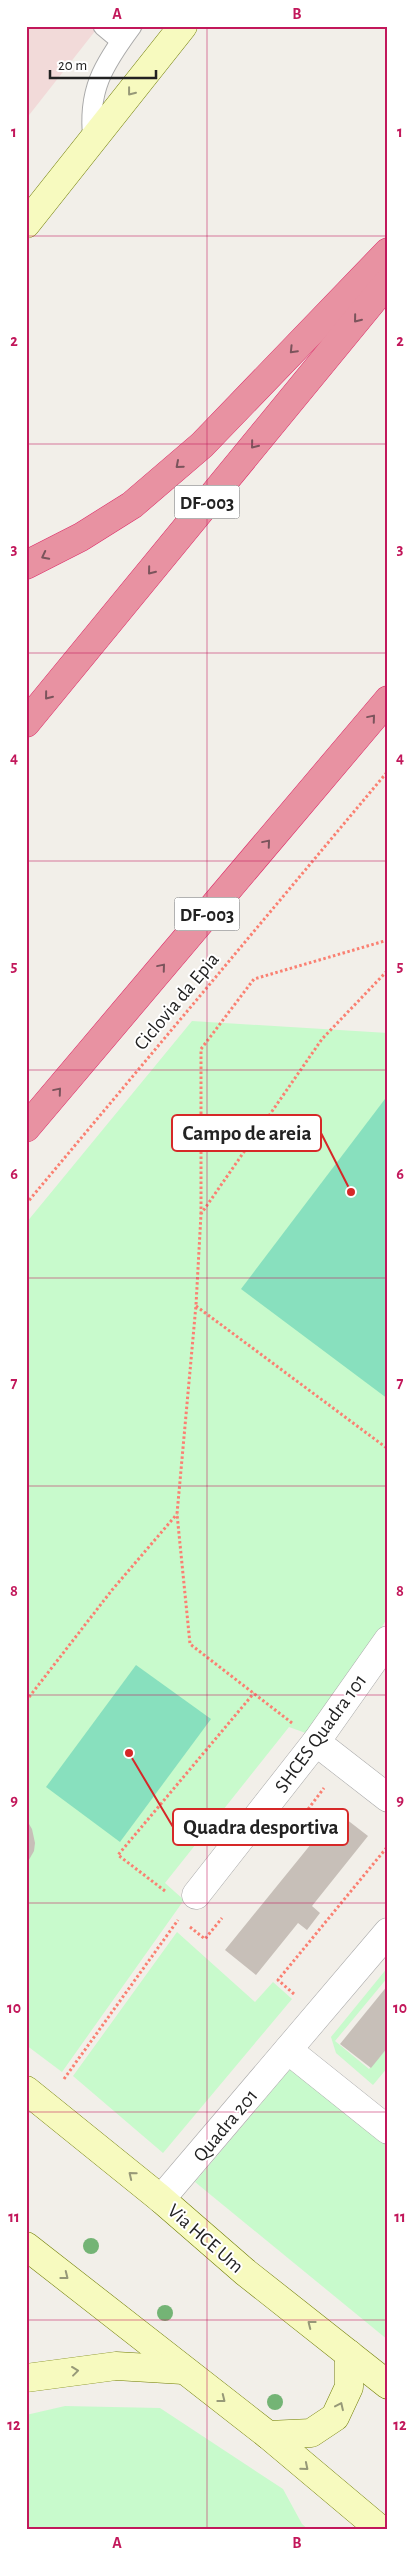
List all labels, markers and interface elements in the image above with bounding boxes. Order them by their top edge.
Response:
text: A [112,6,122,22]
text: B [292,6,302,22]
scale bar [50,48,156,80]
text: 20 m [58,58,87,73]
one-way arrow [128,86,136,95]
text: 1 [11,124,17,140]
text: 1 [397,124,403,140]
one-way arrow [353,314,362,323]
text: 2 [10,333,18,349]
text: 2 [396,333,404,349]
one-way arrow [290,344,299,353]
one-way arrow [251,439,259,448]
one-way arrow [175,459,184,468]
road number: DF-003 [174,486,240,518]
text: 3 [11,541,18,557]
text: 3 [397,541,404,557]
one-way arrow [41,550,50,560]
one-way arrow [148,565,156,574]
one-way arrow [44,691,53,700]
one-way arrow [366,715,375,724]
text: 4 [10,750,18,766]
text: 4 [396,750,404,766]
one-way arrow [262,839,271,848]
road number: DF-003 [174,898,240,931]
street label: Ciclovia da Epia [131,949,223,1054]
text: 5 [11,958,18,974]
text: 5 [397,958,404,974]
one-way arrow [157,964,165,973]
one-way arrow [52,1088,60,1097]
callout: Campo de areia [172,1115,321,1151]
text: Campo de areia [182,1123,312,1144]
text: 6 [10,1166,18,1182]
text: 6 [396,1166,404,1182]
text: 7 [11,1375,18,1391]
text: 7 [397,1375,404,1391]
text: 8 [10,1583,18,1599]
text: 8 [396,1583,404,1599]
street label: SHCES Quadra 101 [271,1671,370,1797]
text: 9 [10,1792,18,1808]
text: 9 [396,1792,404,1808]
callout: Quadra desportiva [173,1809,348,1845]
text: Quadra desportiva [183,1817,339,1839]
text: 10 [7,2000,21,2016]
text: 10 [393,2000,407,2016]
street label: Quadra 201 [190,2086,262,2166]
one-way arrow [129,2172,138,2180]
street label: Via HCE Um [164,2201,247,2277]
text: 11 [8,2209,20,2225]
text: 11 [394,2209,406,2225]
one-way arrow [59,2270,68,2279]
one-way arrow [308,2321,317,2329]
one-way arrow [71,2366,79,2377]
one-way arrow [216,2394,225,2402]
one-way arrow [334,2402,344,2411]
text: 12 [7,2417,21,2433]
text: 12 [393,2417,407,2433]
one-way arrow [300,2461,309,2470]
text: A [112,2535,122,2551]
text: B [292,2535,302,2551]

